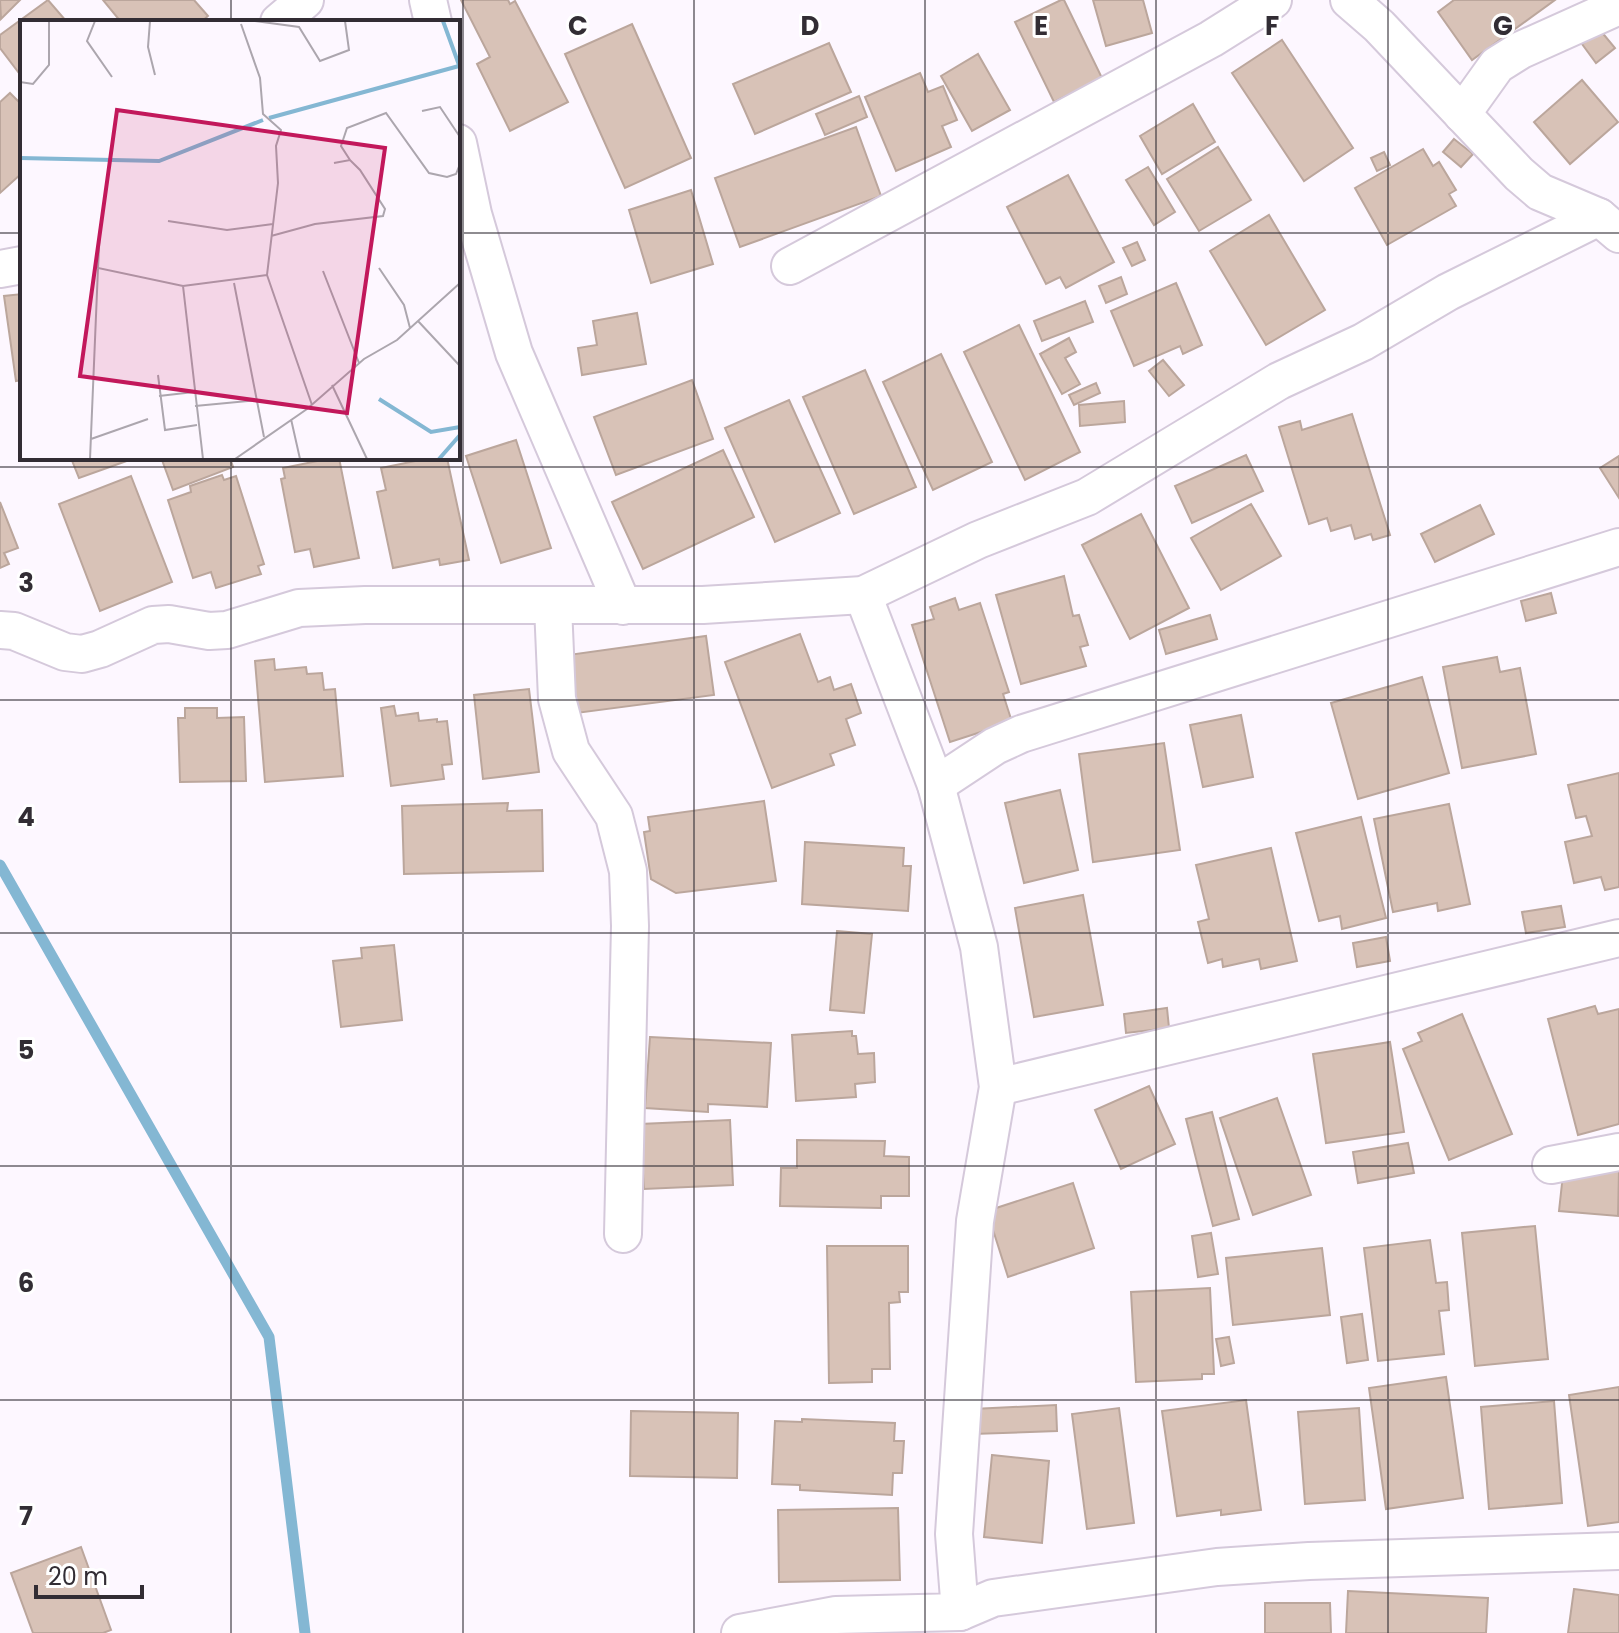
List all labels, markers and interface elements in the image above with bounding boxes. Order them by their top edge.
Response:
text: C [568,8,588,44]
text: D [801,8,820,44]
text: E [1034,8,1048,44]
text: F [1265,8,1279,44]
text: G [1493,8,1513,44]
inset map [20,20,460,460]
text: 3 [18,565,34,601]
text: 4 [17,799,35,835]
text: 5 [18,1032,34,1068]
text: 6 [18,1265,34,1301]
text: 7 [19,1498,33,1534]
scale bar [36,1549,142,1599]
text: 20 m [48,1560,108,1593]

